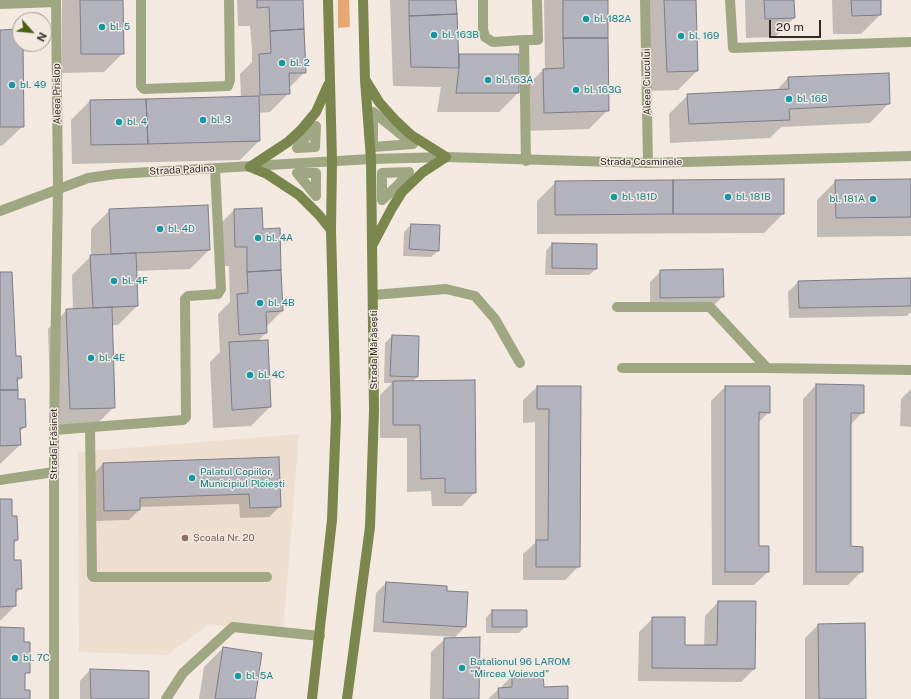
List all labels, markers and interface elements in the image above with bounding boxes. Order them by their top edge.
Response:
north arrow [12,12,52,52]
scale bar [771,12,823,38]
place label: bl. 182A [594,13,631,25]
marker: bl. 182A [581,14,591,24]
text: 20 m [776,20,804,34]
place label: bl. 5 [110,21,130,33]
marker: bl. 5 [97,22,107,32]
place label: bl. 163B [442,29,479,41]
text: N [35,30,49,44]
marker: bl. 163B [429,30,439,40]
place label: bl. 169 [689,30,719,42]
marker: bl. 169 [676,31,686,41]
street label: Aleea Ciucului [640,49,654,115]
place label: bl. 2 [290,57,310,69]
marker: bl. 2 [277,58,287,68]
street label: Aleea Prislop [50,63,64,125]
place label: bl. 163A [496,74,533,86]
marker: bl. 163A [483,75,493,85]
place label: bl. 49 [20,79,46,91]
marker: bl. 49 [7,80,17,90]
place label: bl. 163G [584,84,622,96]
marker: bl. 163G [571,85,581,95]
place label: bl. 168 [797,93,827,105]
marker: bl. 168 [784,94,794,104]
place label: bl. 3 [211,114,231,126]
marker: bl. 3 [198,115,208,125]
place label: bl. 4 [127,116,147,128]
marker: bl. 4 [114,117,124,127]
street label: Strada Cosminele [600,156,682,168]
street label: Strada Padina [149,162,215,178]
place label: bl. 181D [622,191,657,203]
place label: bl. 181B [736,191,771,203]
marker: bl. 181D [609,192,619,202]
marker: bl. 181B [723,192,733,202]
place label: bl. 181A [830,193,865,205]
marker: bl. 181A [868,194,878,204]
place label: bl. 4D [168,223,195,235]
marker: bl. 4D [155,224,165,234]
place label: bl. 4A [266,232,293,244]
marker: bl. 4A [253,233,263,243]
place label: bl. 4F [122,275,148,287]
marker: bl. 4F [109,276,119,286]
place label: bl. 4B [268,297,295,309]
marker: bl. 4B [255,298,265,308]
street label: Strada Mărășești [368,310,380,390]
place label: bl. 4E [99,352,125,364]
marker: bl. 4E [86,353,96,363]
place label: bl. 4C [258,369,285,381]
marker: bl. 4C [245,370,255,380]
street label: Strada Frăsinet [48,408,60,480]
place label: Palatul Copiilor, Municipiul Ploiești [200,466,285,490]
marker: Palatul Copiilor, Municipiul Ploiești [187,473,197,483]
place label: Școala Nr. 20 [193,532,255,544]
marker: Școala Nr. 20 [180,533,190,543]
place label: bl. 7C [23,652,50,664]
marker: bl. 7C [10,653,20,663]
place label: Batalionul 96 LAROM "Mircea Voievod" [470,656,570,680]
marker: Batalionul 96 LAROM "Mircea Voievod" [457,663,467,673]
place label: bl. 5A [246,670,273,682]
marker: bl. 5A [233,671,243,681]

